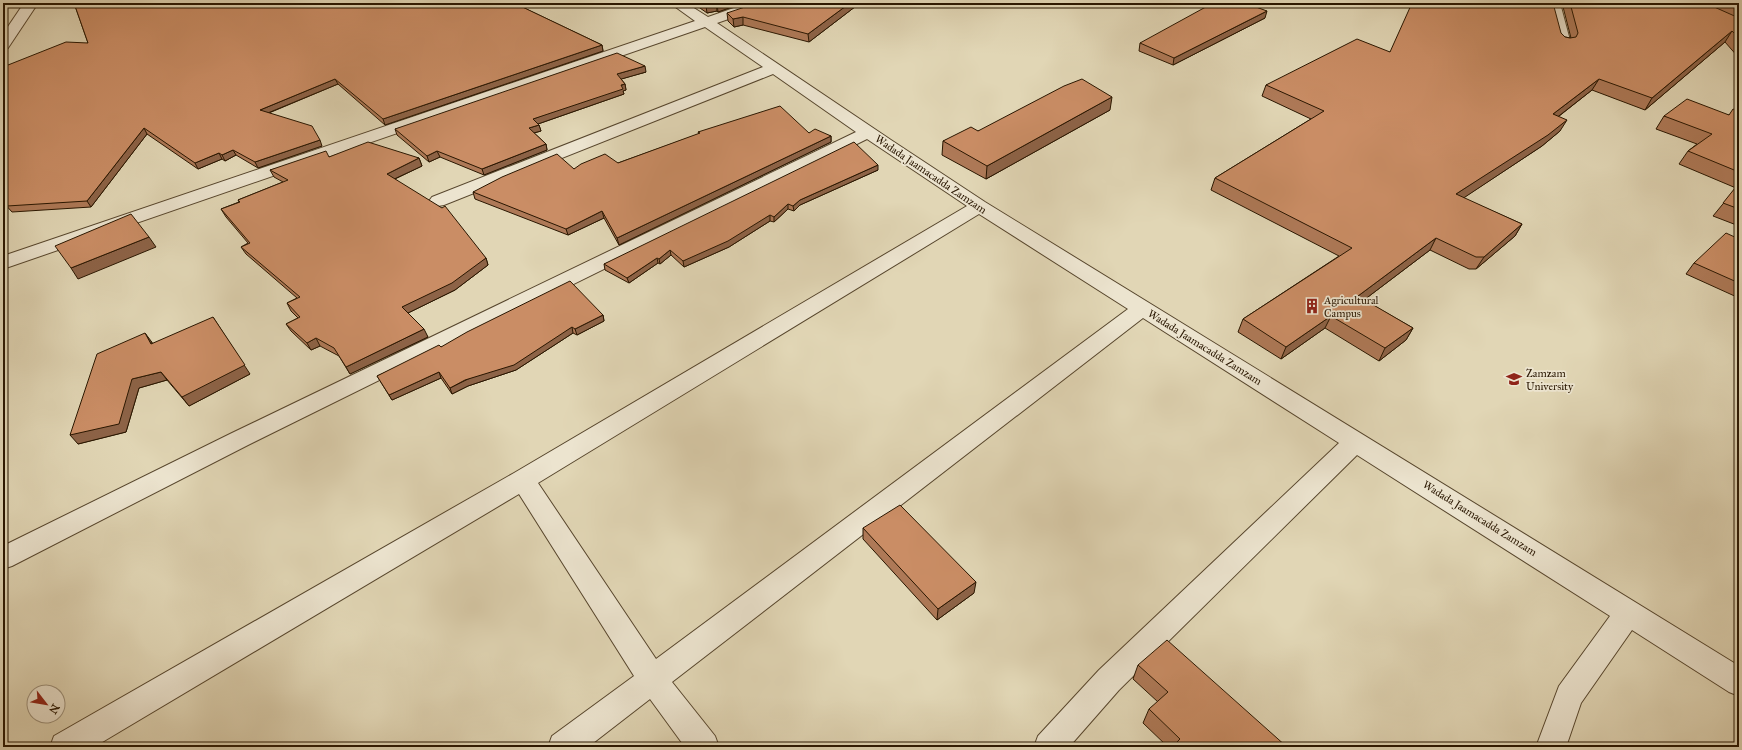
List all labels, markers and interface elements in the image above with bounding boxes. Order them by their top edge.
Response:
street label: Wadada Jaamacadda Zamzam [872,132,990,218]
place label: Agricultural Campus [1323,294,1379,320]
building icon: Agricultural Campus [1303,297,1321,315]
street label: Wadada Jaamacadda Zamzam [1145,307,1265,389]
place label: Zamzam University [1526,367,1574,393]
school or university icon: Zamzam University [1505,370,1523,388]
street label: Wadada Jaamacadda Zamzam [1420,478,1540,560]
north arrow [26,684,66,724]
text: N [46,702,62,717]

